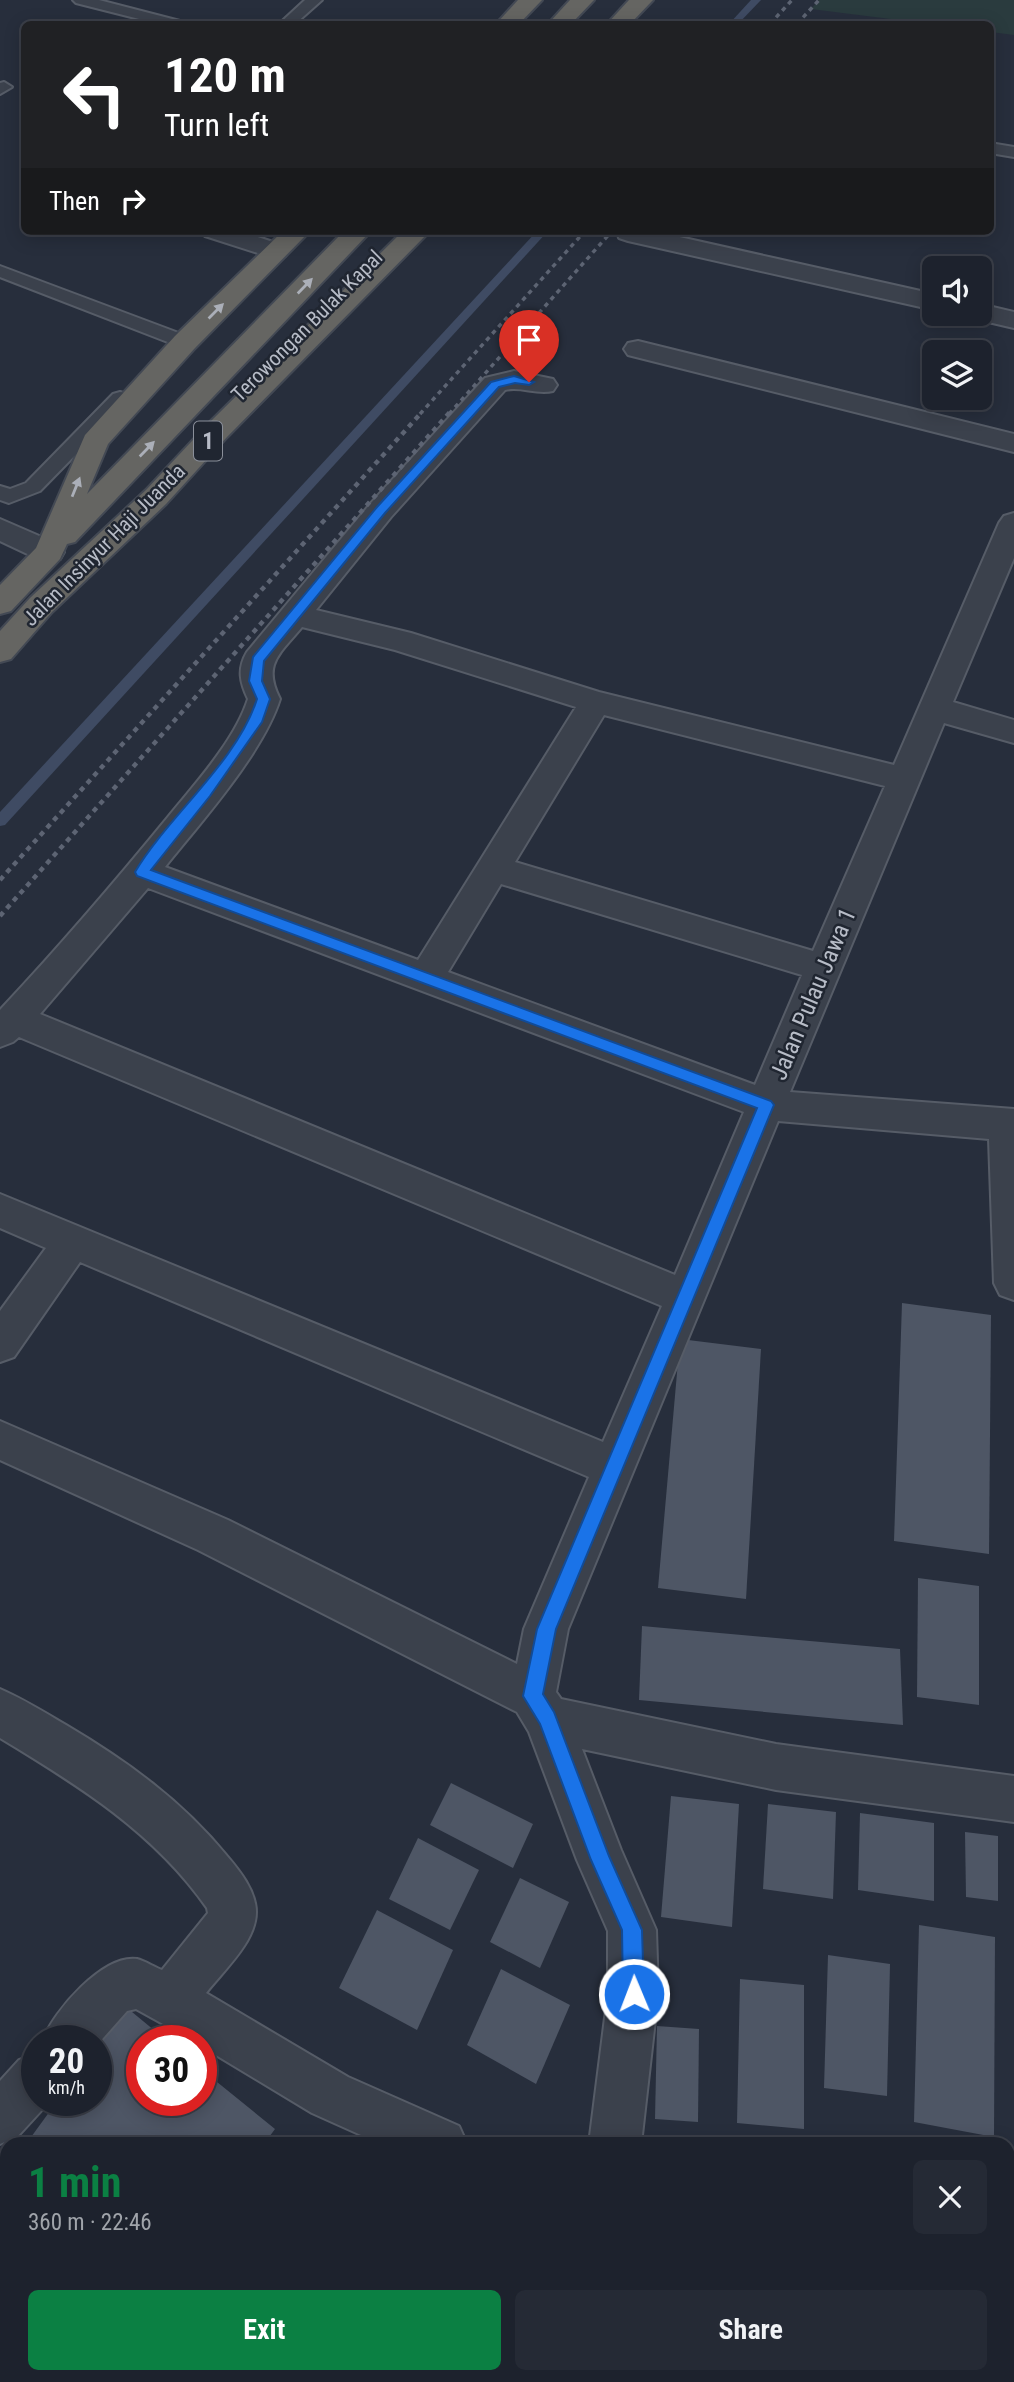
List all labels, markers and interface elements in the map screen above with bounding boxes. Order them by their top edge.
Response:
text: 120 m [164,47,286,104]
icon: left [49,49,140,140]
text: Turn left [164,106,269,144]
icon: right [114,182,152,220]
text: Then [49,186,100,216]
street label: Terowongan Bulak Kapal [226,245,388,407]
map controls [922,256,992,410]
button: sound [922,256,992,326]
one-way arrow [297,277,314,294]
one-way arrow [207,303,224,319]
pin [499,310,559,382]
icon: arrive [510,321,548,359]
button: layers [922,340,992,410]
road number: 1 [194,422,222,461]
one-way arrow [139,441,156,458]
street label: Jalan Insinyur Haji Juanda [18,459,190,631]
one-way arrow [71,476,82,497]
street label: Jalan Pulau Jawa 1 [764,904,862,1084]
position arrow [597,1957,671,2031]
speed limit sign: 30 [126,2025,217,2116]
text: 20 [49,2041,84,2082]
text: km/h [48,2077,85,2098]
text: 1 min [28,2158,121,2207]
button: close [913,2160,987,2234]
text: 360 m · 22:46 [28,2209,152,2236]
button: Exit [28,2290,501,2370]
button: Share [515,2290,987,2370]

